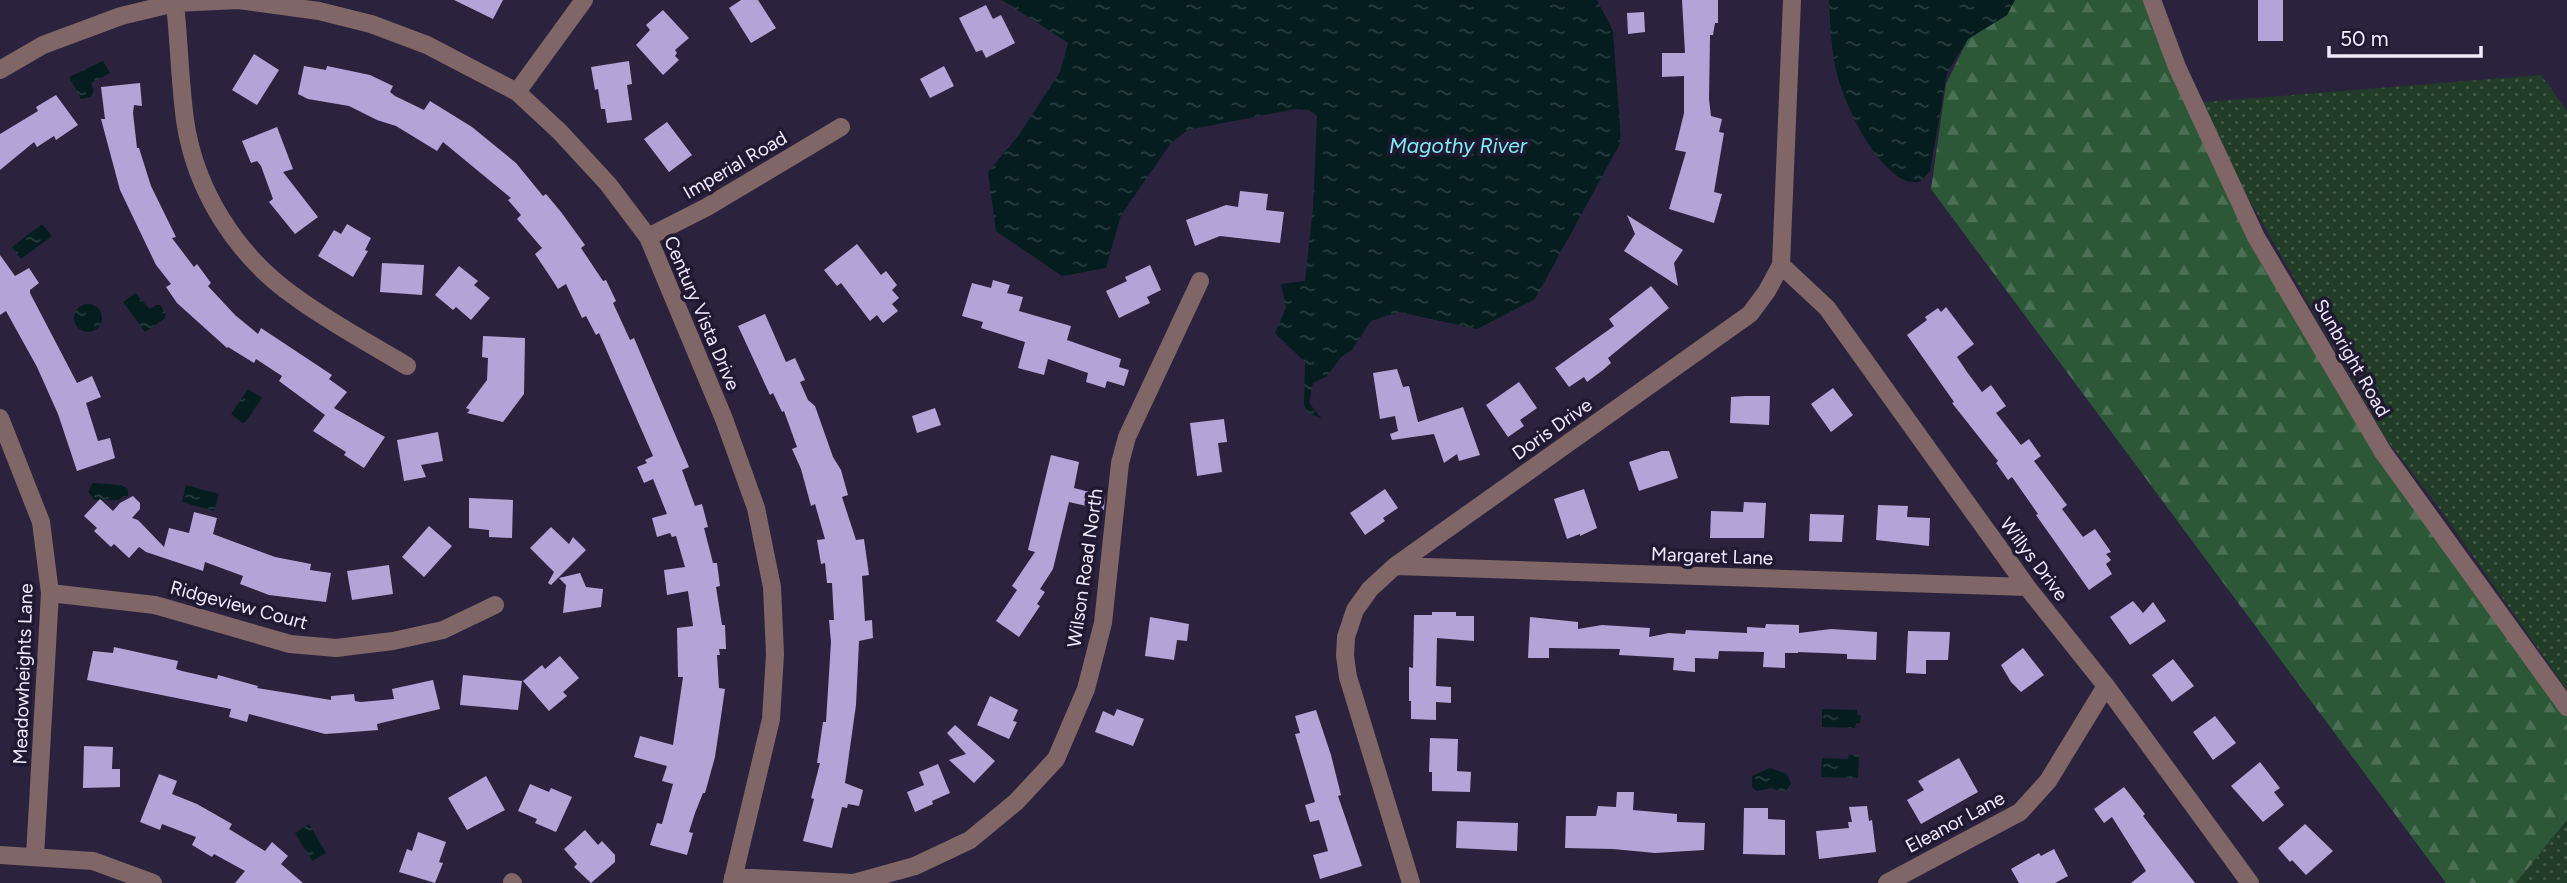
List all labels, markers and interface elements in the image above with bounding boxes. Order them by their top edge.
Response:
scale bar [2329,14,2481,58]
text: 50 m [2340,26,2389,51]
street label: Imperial Road [679,126,791,204]
water label: Magothy River [1389,133,1528,158]
street label: Century Vista Drive [659,232,745,394]
street label: Sunbright Road [2309,295,2395,421]
street label: Doris Drive [1508,393,1596,465]
street label: Wilson Road North [1062,487,1108,649]
street label: Willys Drive [1995,513,2073,605]
street label: Margaret Lane [1651,542,1773,570]
street label: Ridgeview Court [168,576,310,634]
street label: Meadowheights Lane [8,583,38,765]
street label: Eleanor Lane [1902,786,2008,858]

